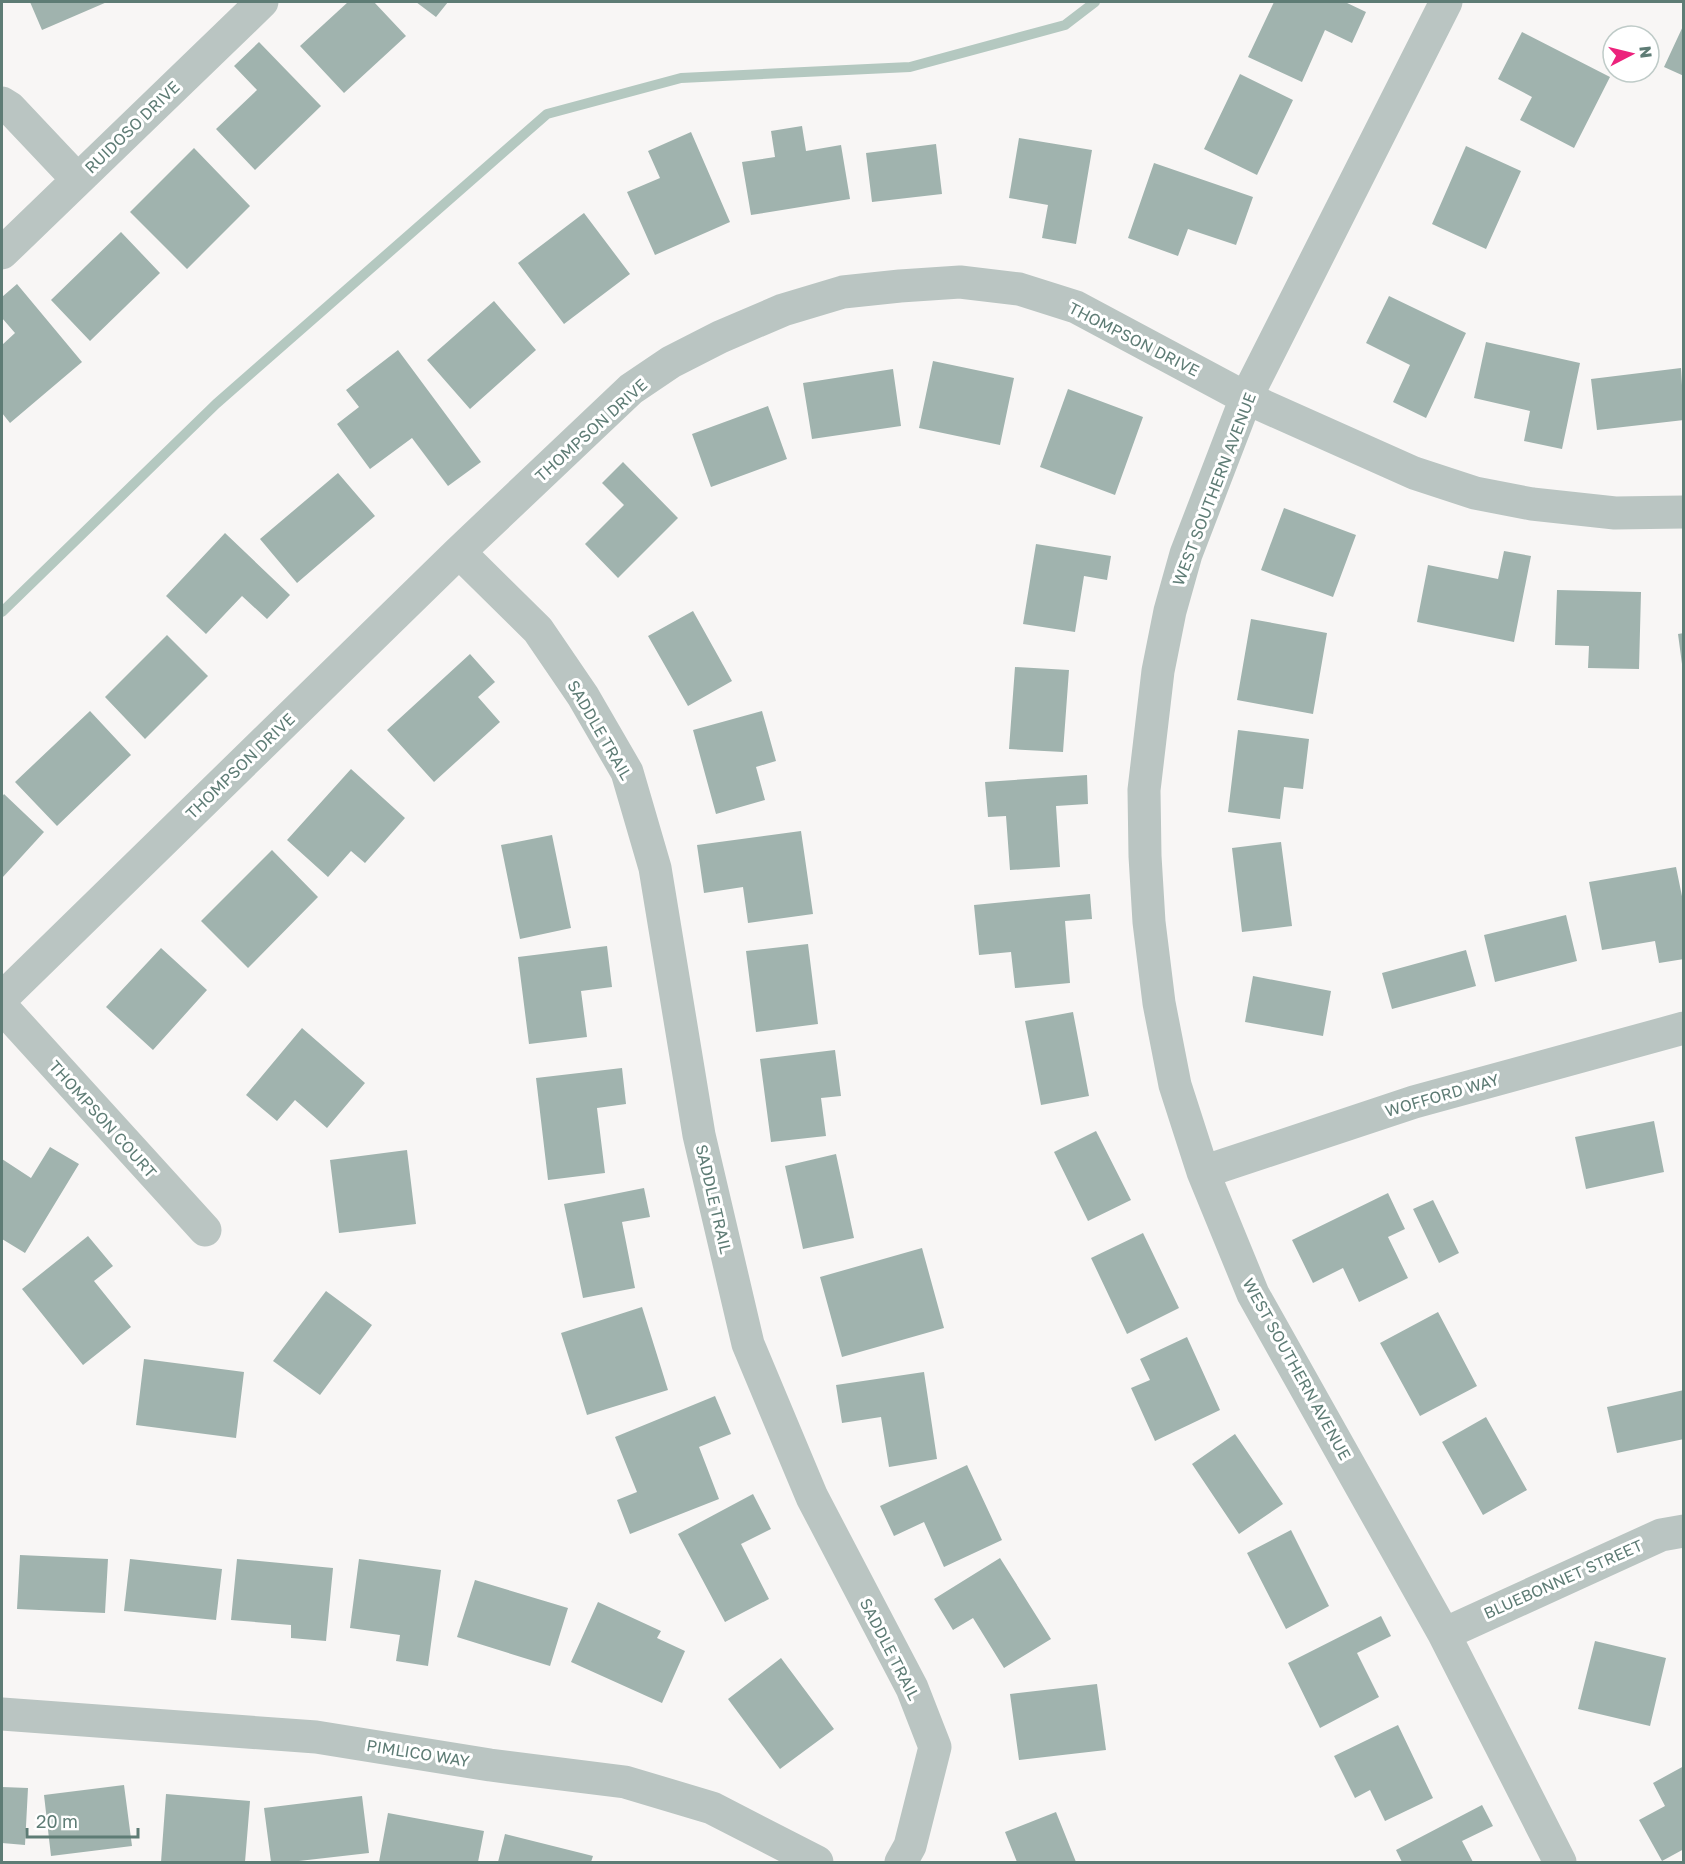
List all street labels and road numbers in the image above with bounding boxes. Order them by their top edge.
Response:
street label: RUIDOSO DRIVE [80,77,184,177]
street label: THOMPSON DRIVE [1065,297,1203,381]
street label: THOMPSON DRIVE [531,374,651,486]
street label: WEST SOUTHERN AVENUE [1168,390,1260,588]
street label: SADDLE TRAIL [563,677,637,783]
street label: THOMPSON DRIVE [181,709,299,823]
street label: THOMPSON COURT [45,1056,161,1182]
street label: WOFFORD WAY [1383,1069,1502,1121]
street label: SADDLE TRAIL [692,1142,736,1256]
street label: WEST SOUTHERN AVENUE [1239,1274,1355,1464]
street label: BLUEBONNET STREET [1480,1535,1646,1623]
street label: SADDLE TRAIL [856,1595,924,1703]
street label: PIMLICO WAY [365,1735,472,1771]

